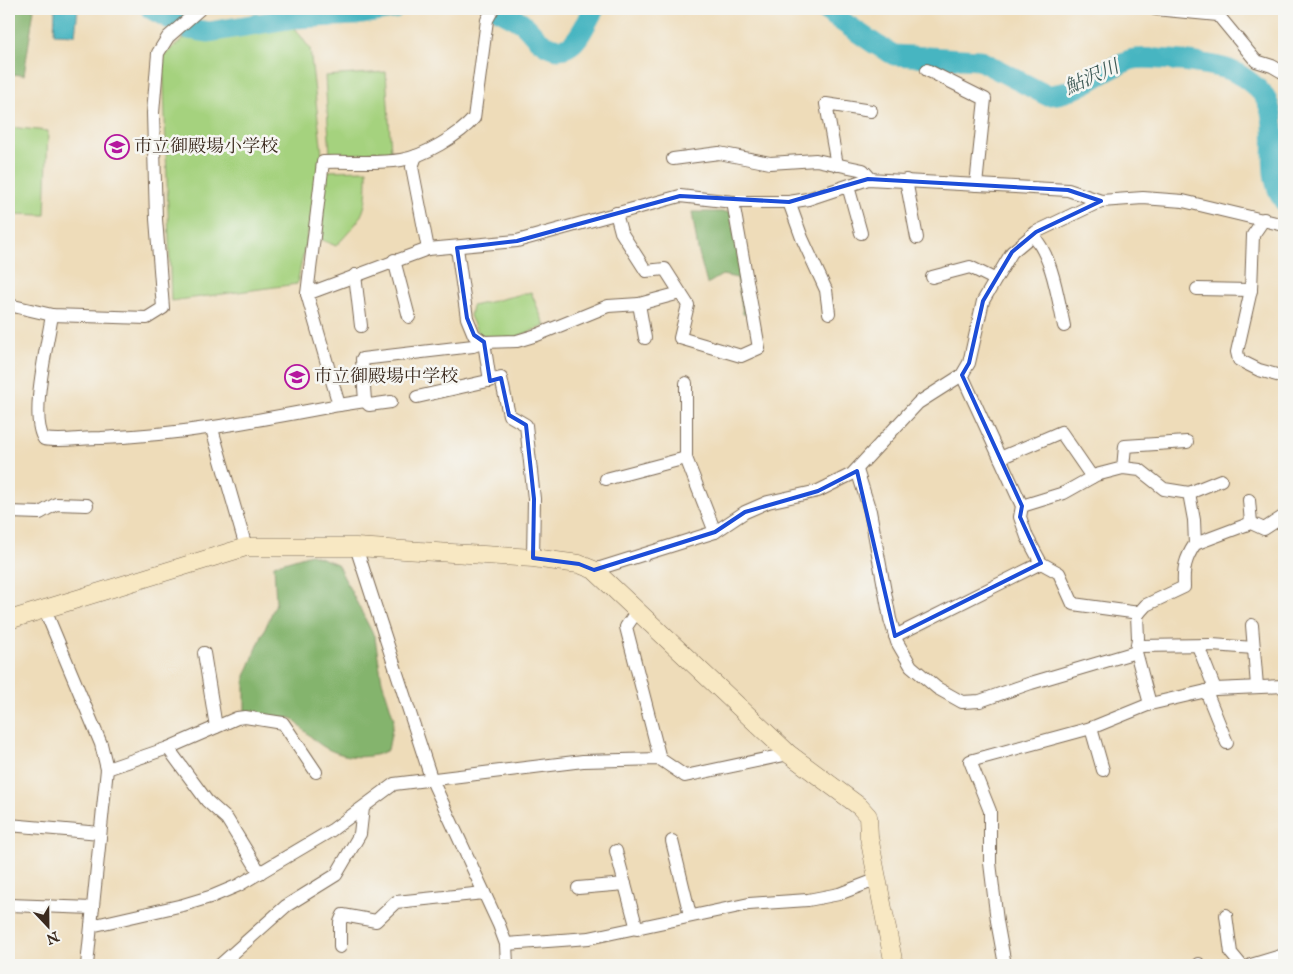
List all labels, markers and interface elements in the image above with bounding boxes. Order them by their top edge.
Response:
water label: 鮎沢川 [1061,55,1125,101]
school or university icon: 市立御殿場小学校 [104,134,130,160]
place label: 市立御殿場小学校 [134,136,278,159]
school or university icon: 市立御殿場中学校 [284,364,310,390]
place label: 市立御殿場中学校 [314,366,458,389]
north arrow [22,902,72,952]
text: N [44,926,62,948]

